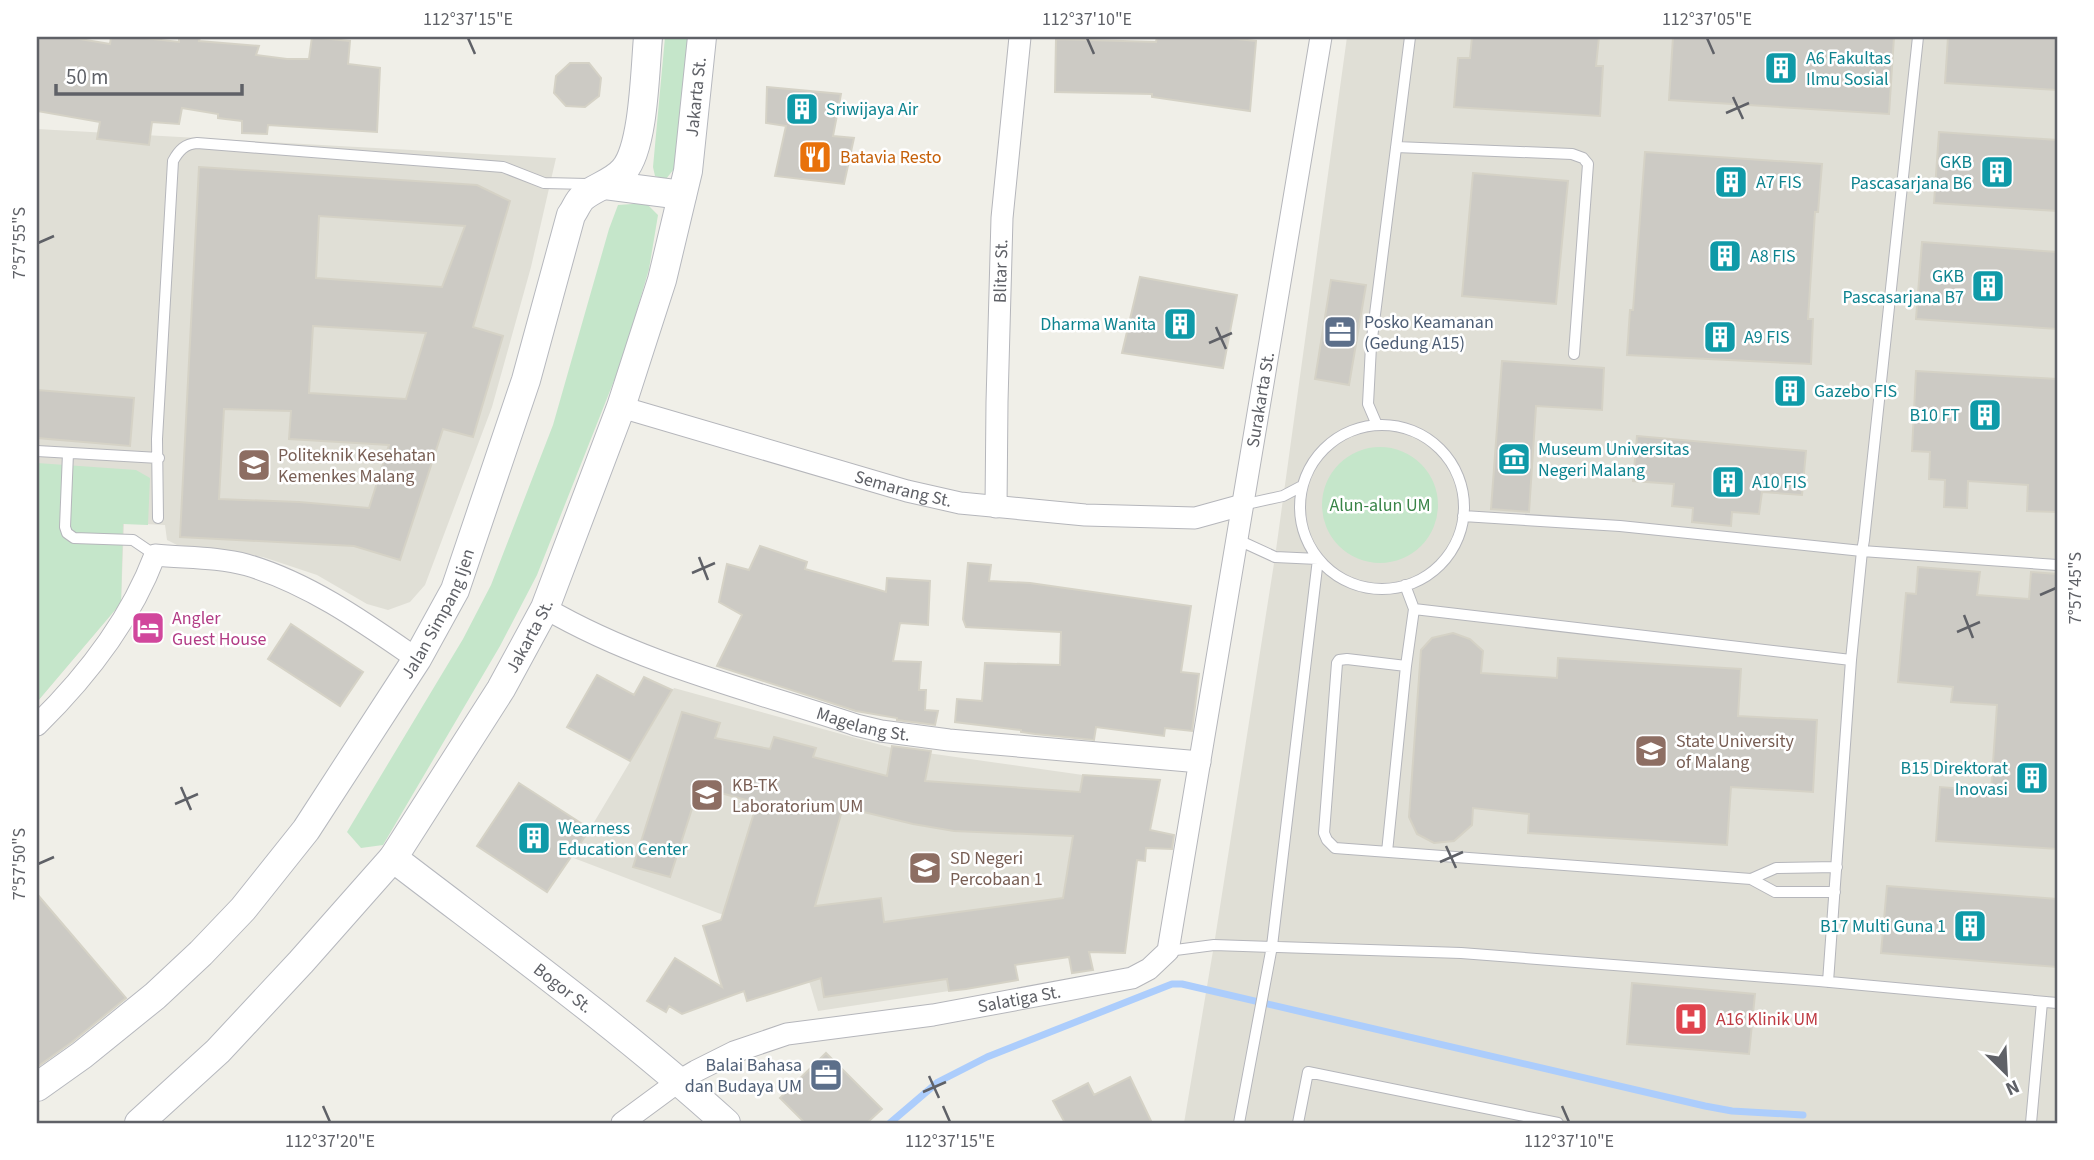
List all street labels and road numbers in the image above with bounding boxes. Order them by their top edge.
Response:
street label: Jakarta St. [680,56,713,138]
street label: Blitar St. [988,239,1014,303]
street label: Surakarta St. [1240,350,1281,450]
street label: Semarang St. [851,464,954,514]
street label: Jalan Simpang Ijen [395,545,481,684]
street label: Jakarta St. [500,596,560,678]
street label: Magelang St. [813,701,912,748]
street label: Bogor St. [528,957,598,1019]
street label: Salatiga St. [976,979,1063,1019]

